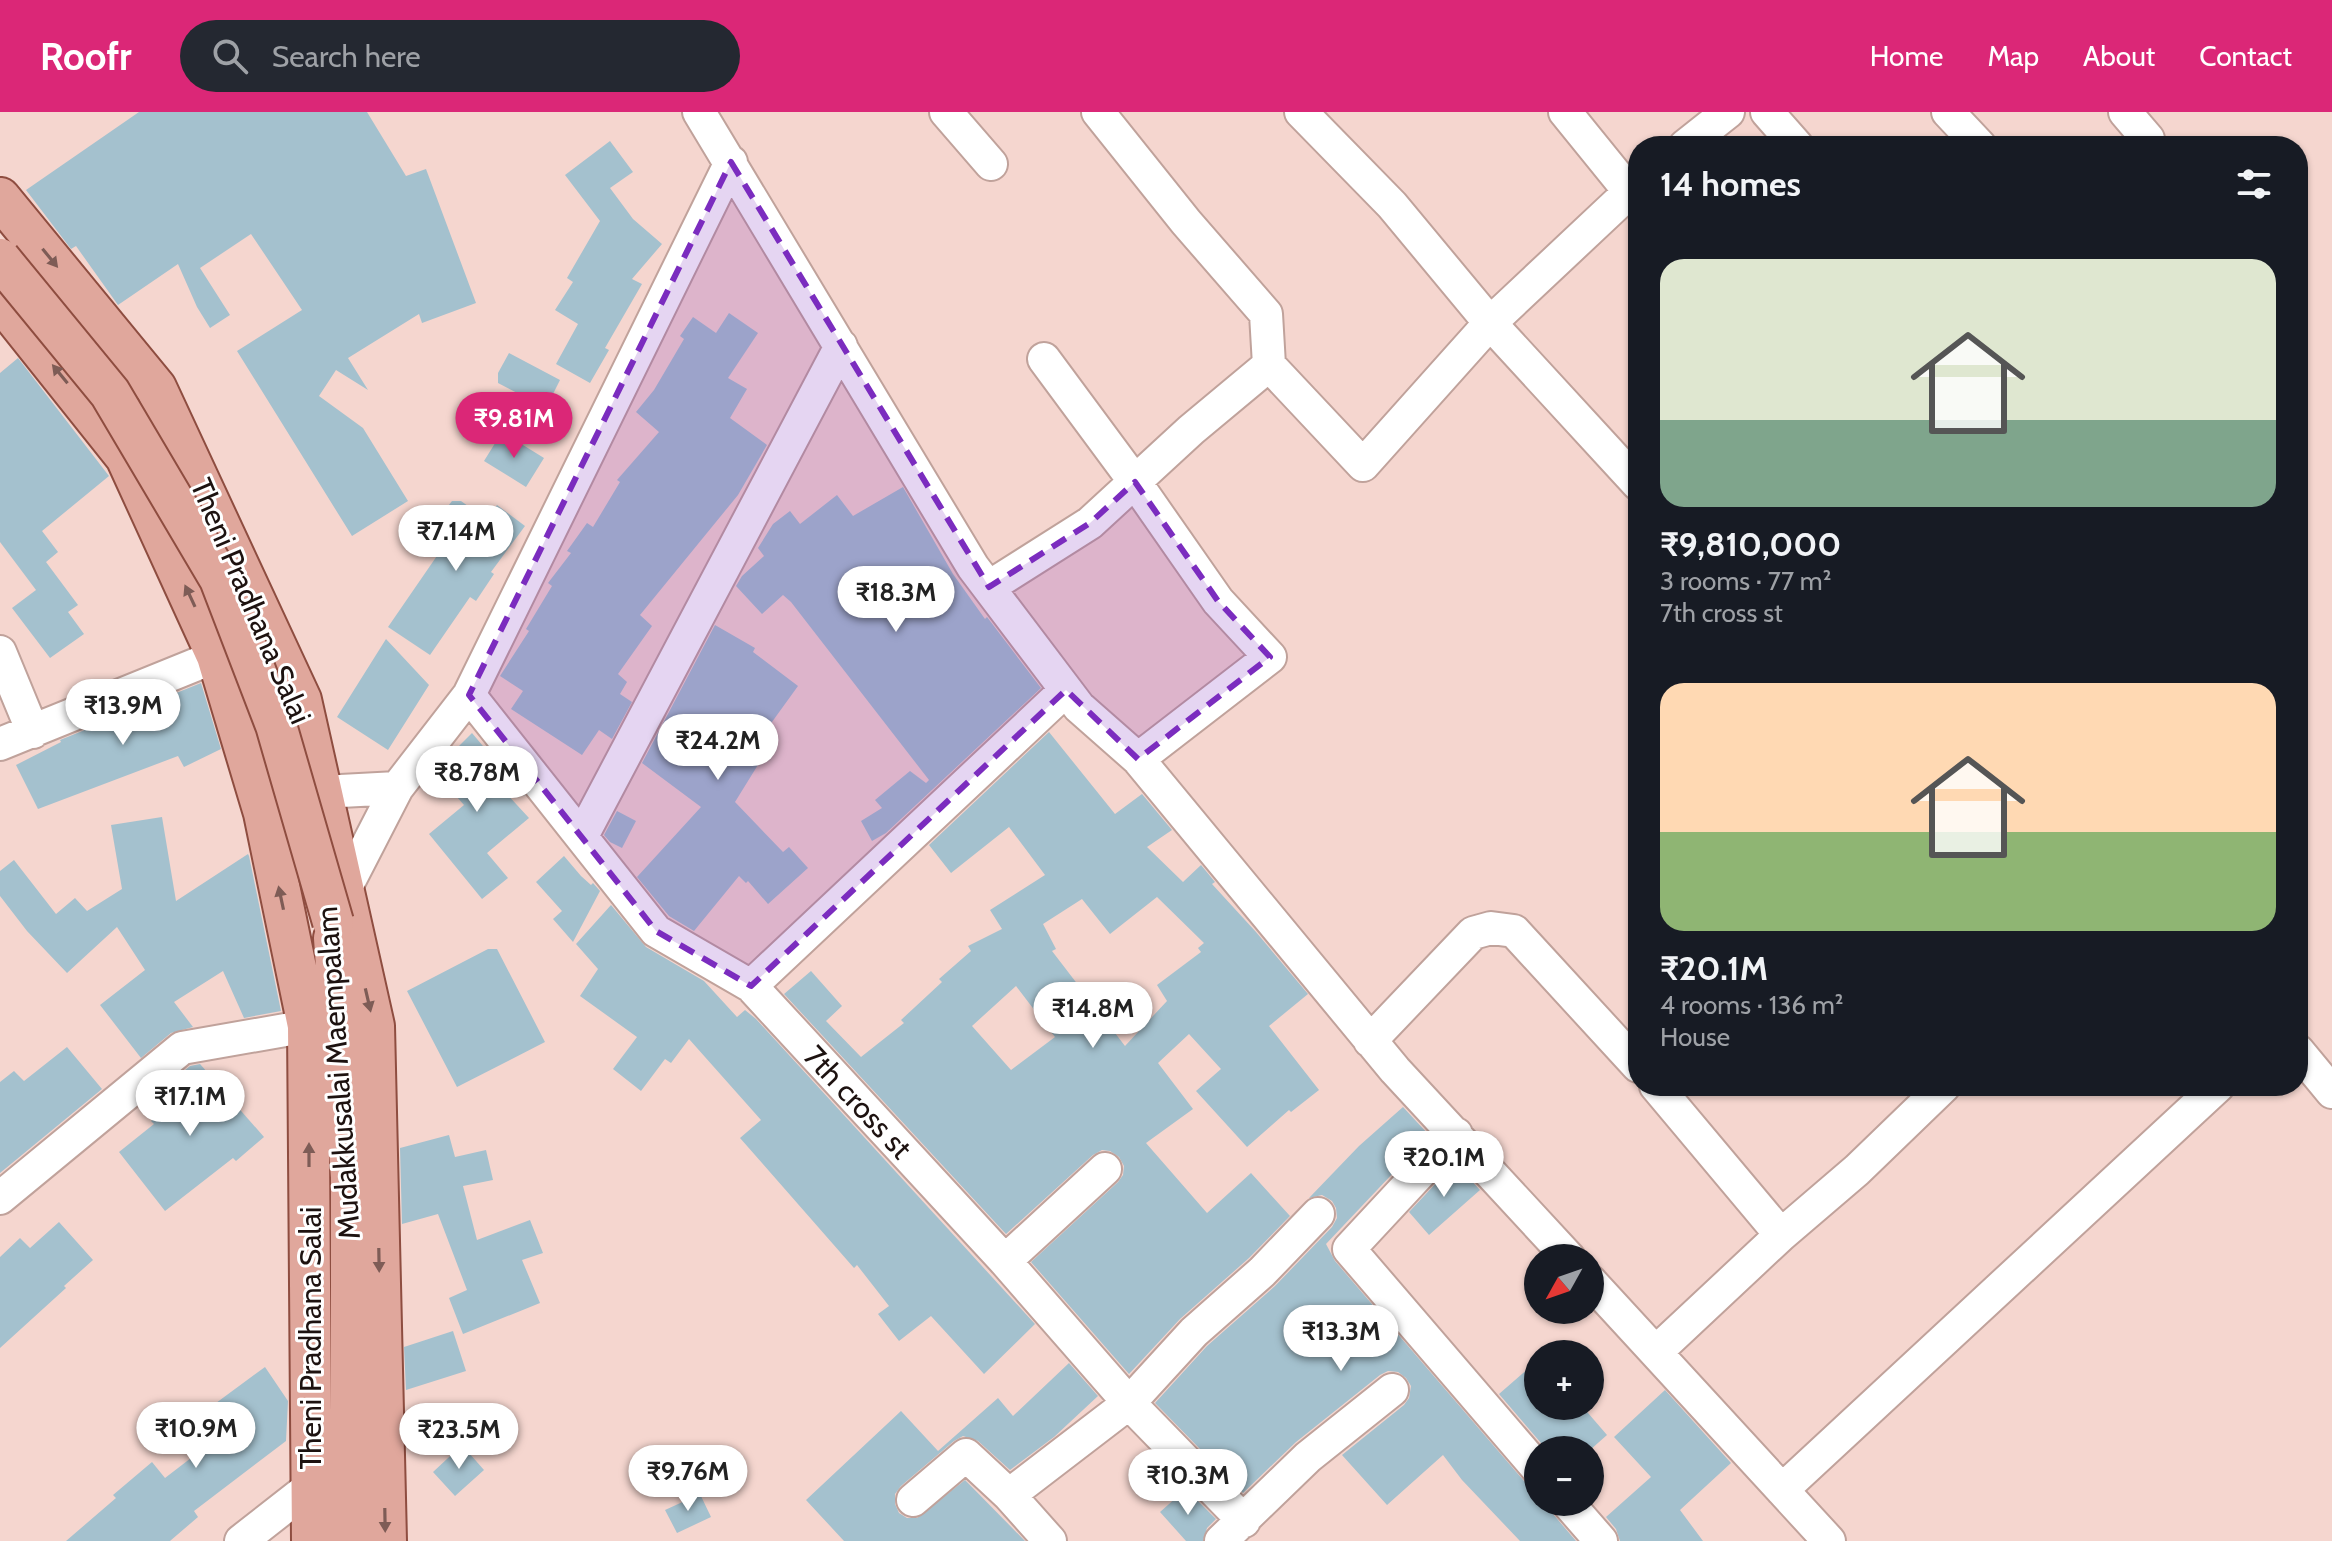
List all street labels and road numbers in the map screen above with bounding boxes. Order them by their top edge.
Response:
street label: Theni Pradhana Salai [183,473,319,729]
street label: Mudakkusalai Maempalam [308,905,368,1241]
street label: 7th cross st [796,1038,920,1166]
street label: Theni Pradhana Salai [292,1207,329,1469]

